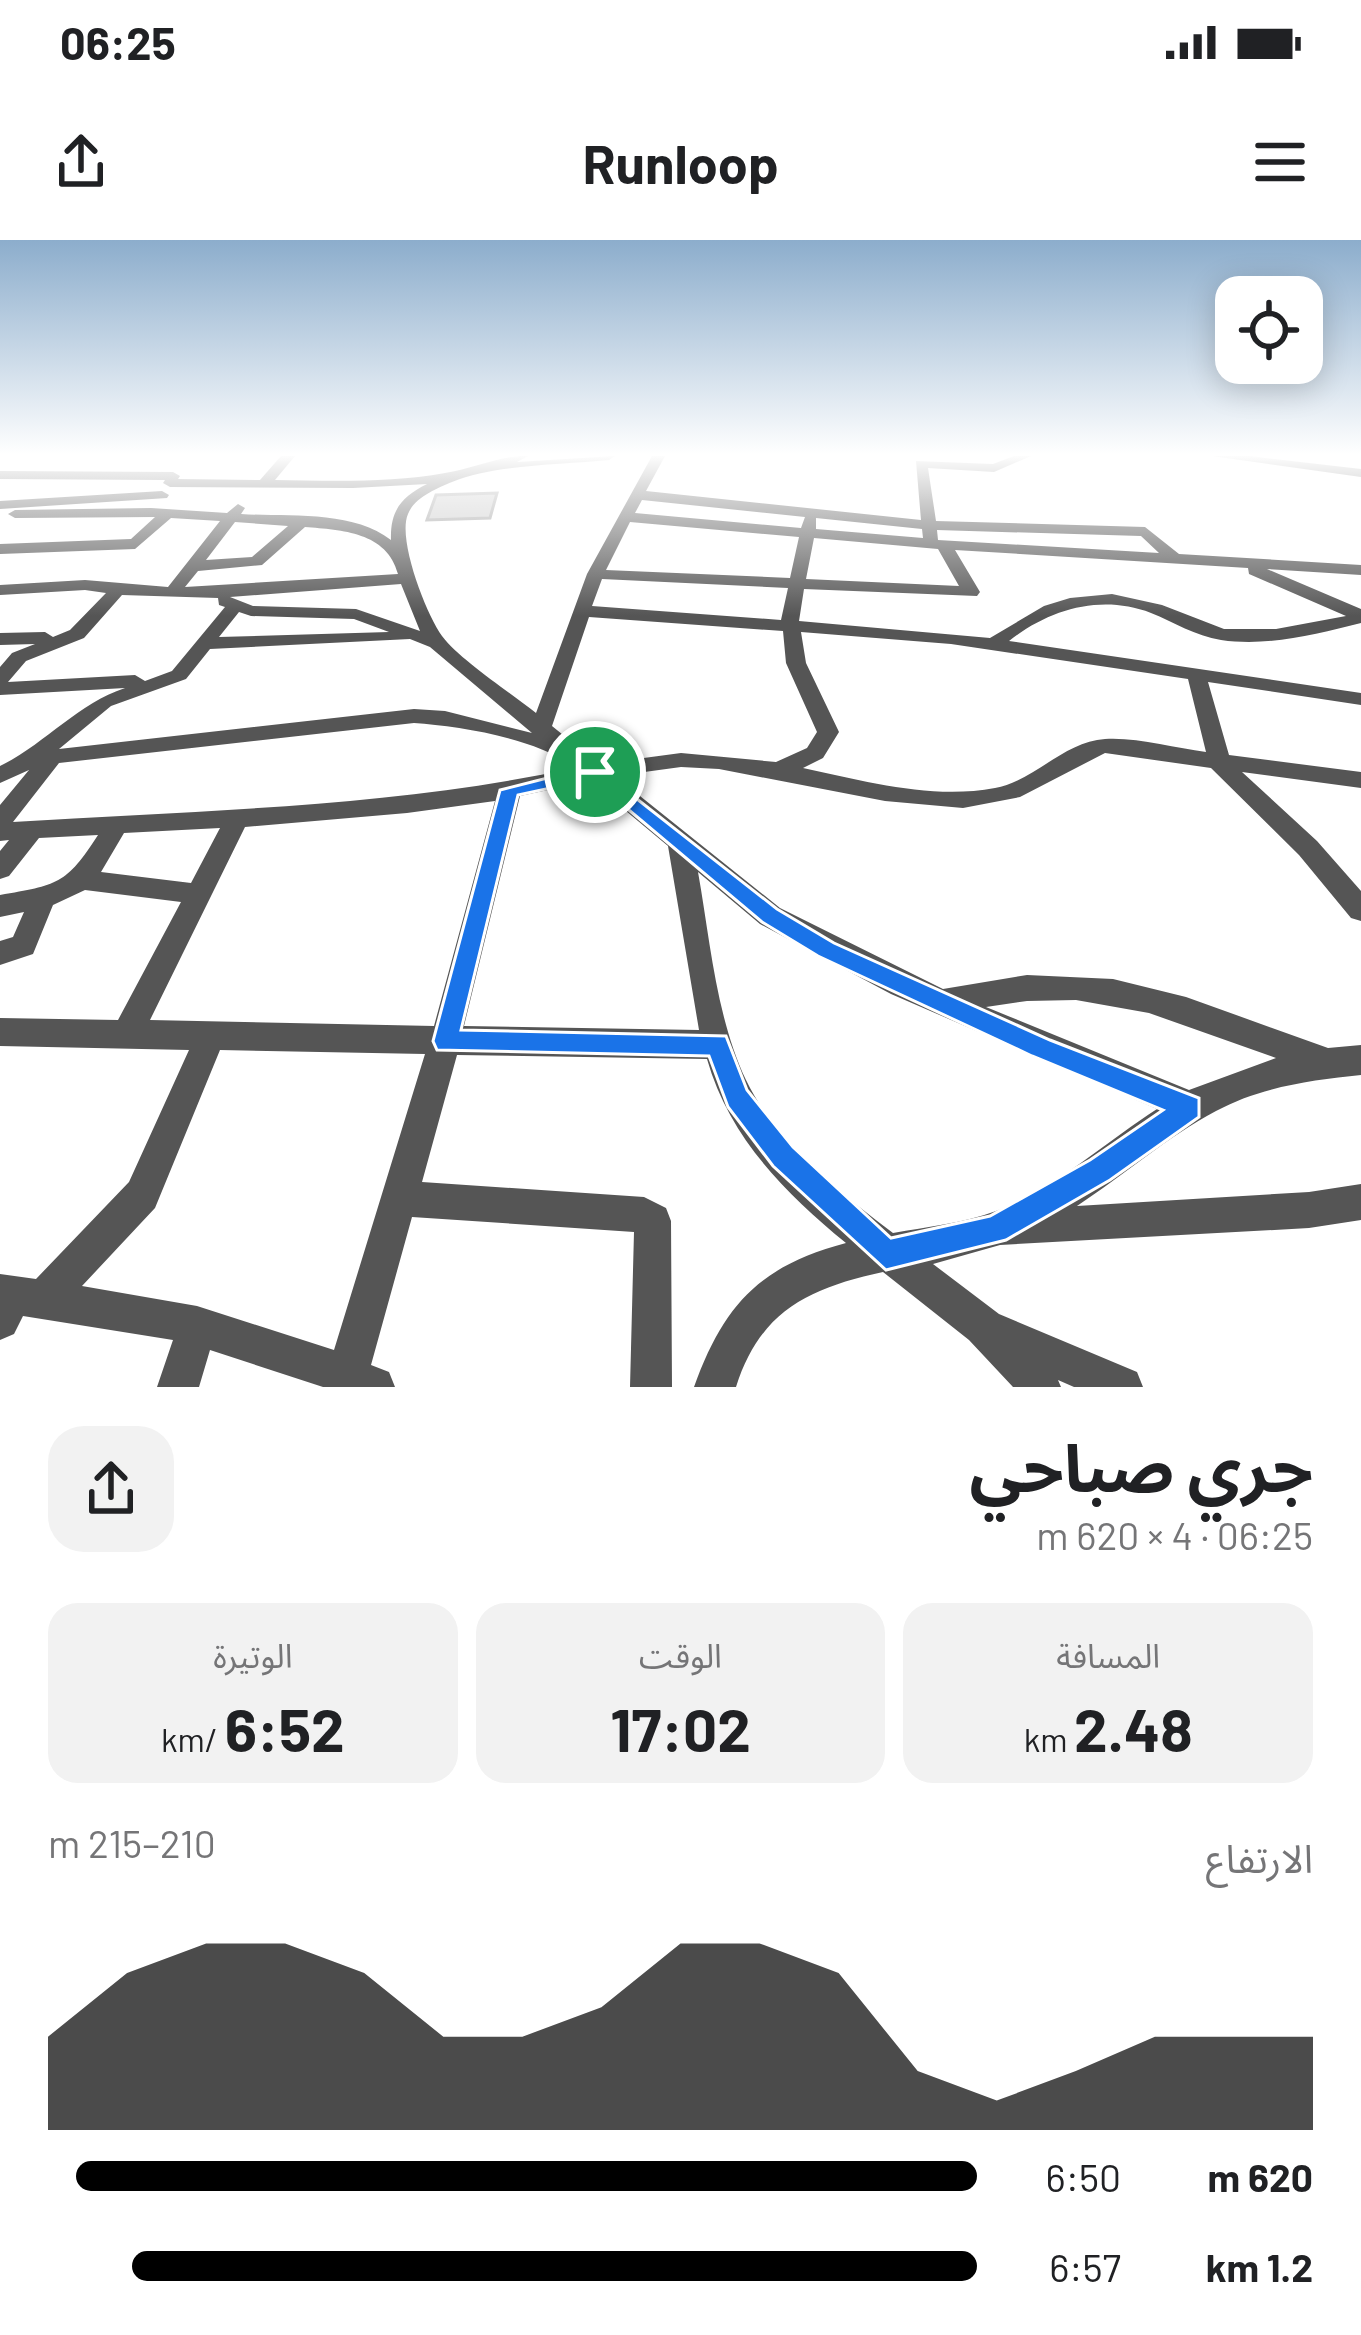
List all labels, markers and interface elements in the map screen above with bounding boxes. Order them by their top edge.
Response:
text: 06:25 [60,15,176,69]
icon: share [48,129,114,195]
icon: menu [1247,129,1313,195]
text: Runloop [582,130,779,195]
map controls [1215,276,1323,384]
button: locate [1215,276,1323,384]
pin [544,721,646,823]
icon: arrive [562,739,628,805]
button: share [48,1426,174,1552]
text: جري صباحي [969,1426,1313,1505]
text: 06:25 · 4 × 620 m [1036,1511,1313,1558]
text: الوتيرة [213,1635,293,1675]
text: الوقت [639,1635,722,1675]
text: المسافة [1056,1635,1160,1675]
text: 6:52 [225,1692,345,1764]
text: 17:02 [610,1692,751,1764]
text: 2.48 [1074,1692,1193,1764]
text: /km [161,1719,225,1759]
text: km [1024,1719,1074,1759]
text: 210–215 m [48,1819,216,1866]
text: الارتفاع [1206,1834,1313,1881]
text: 6:50 [1046,2153,1121,2200]
text: 620 m [1208,2153,1313,2200]
text: 6:57 [1049,2243,1121,2290]
text: 1.2 km [1206,2243,1313,2290]

